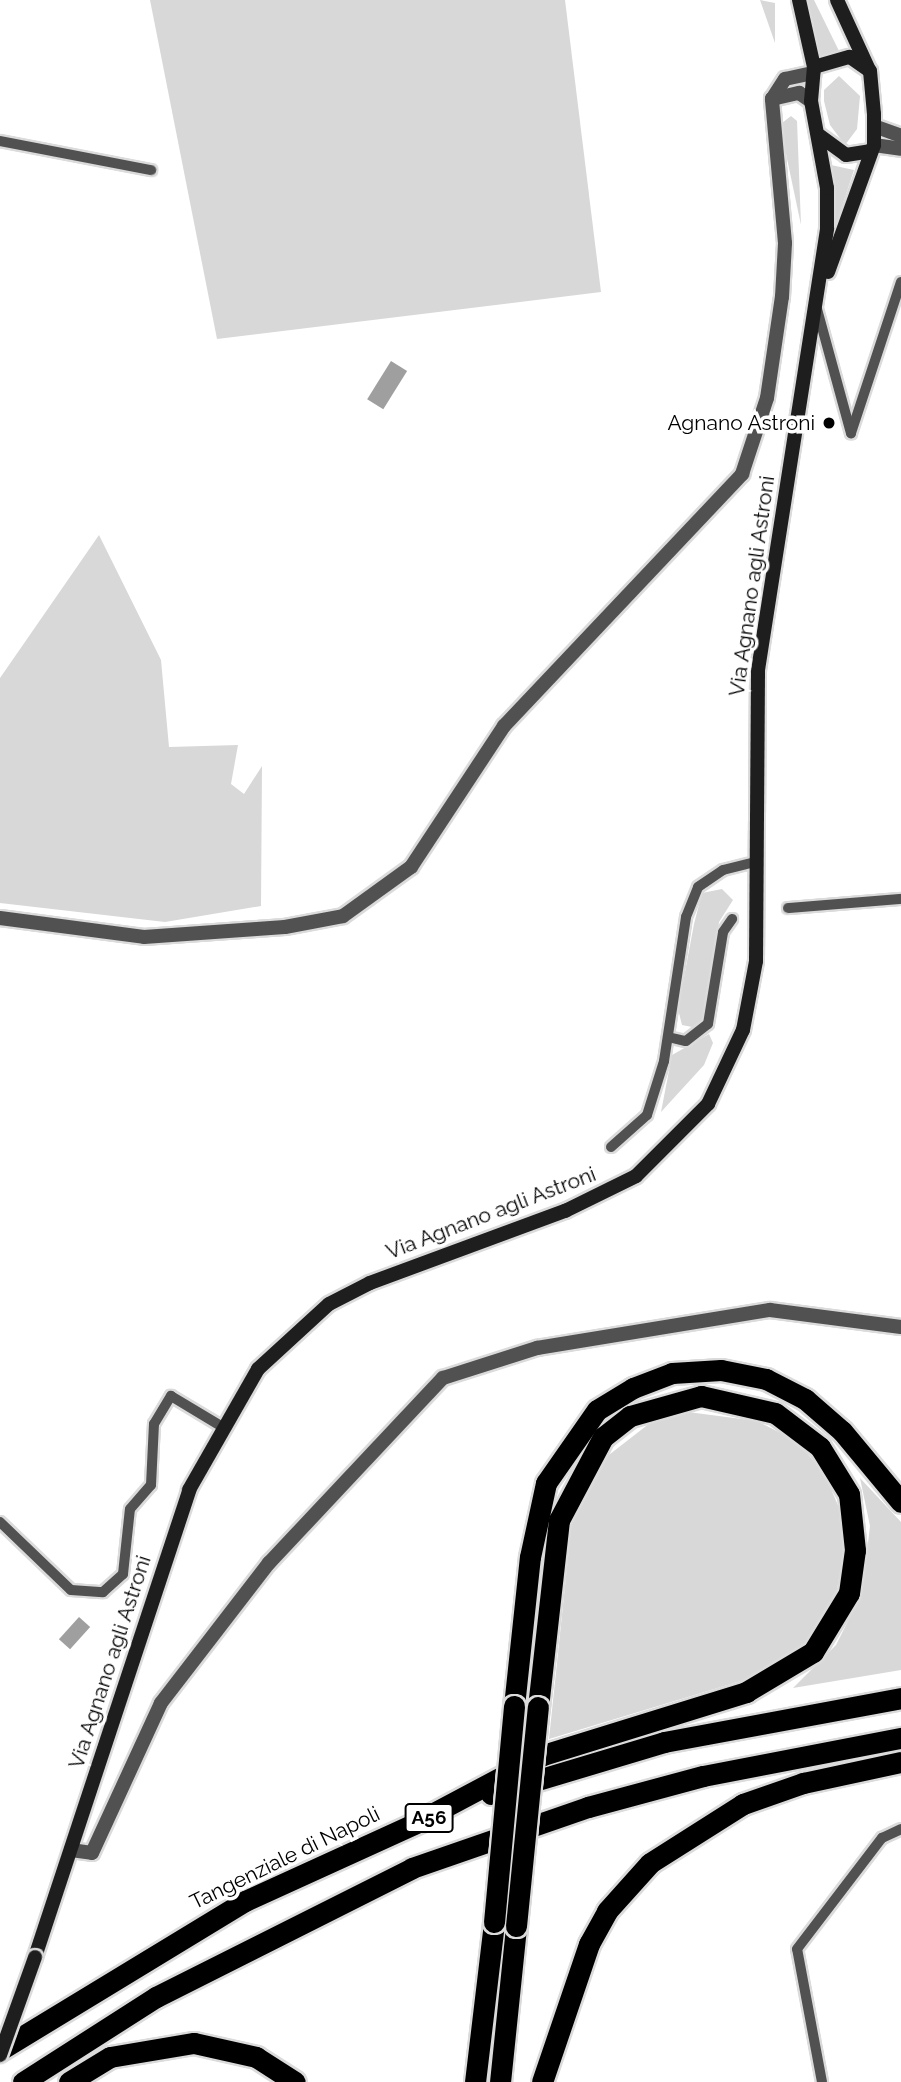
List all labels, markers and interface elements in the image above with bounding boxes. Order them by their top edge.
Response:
place label: Agnano Astroni [667,410,815,436]
marker: Agnano Astroni [821,415,837,431]
street label: Via Agnano agli Astroni [724,473,780,699]
street label: Via Agnano agli Astroni [382,1161,600,1265]
street label: Via Agnano agli Astroni [63,1552,157,1772]
street label: Tangenziale di Napoli [186,1801,384,1915]
road number: A56 [404,1802,453,1834]

